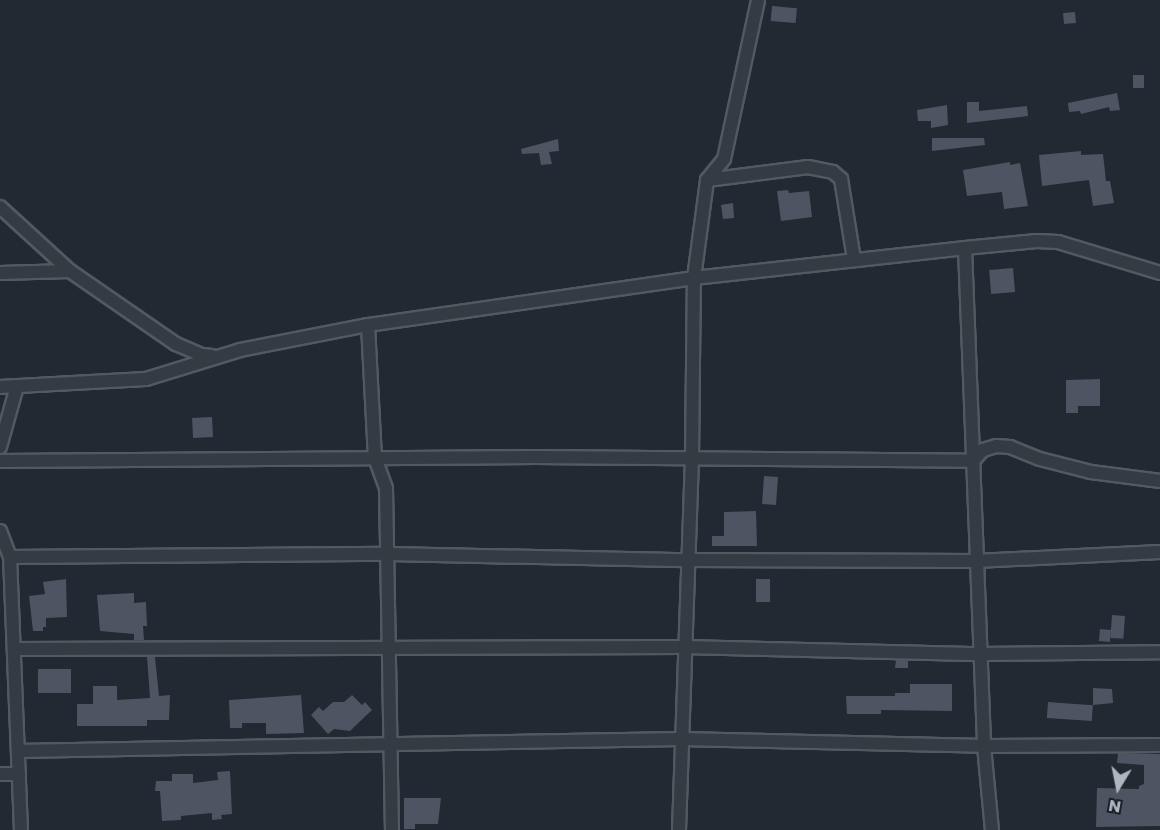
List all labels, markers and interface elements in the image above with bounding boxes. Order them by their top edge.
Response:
north arrow [1088,758,1148,818]
text: N [1107,794,1123,819]

